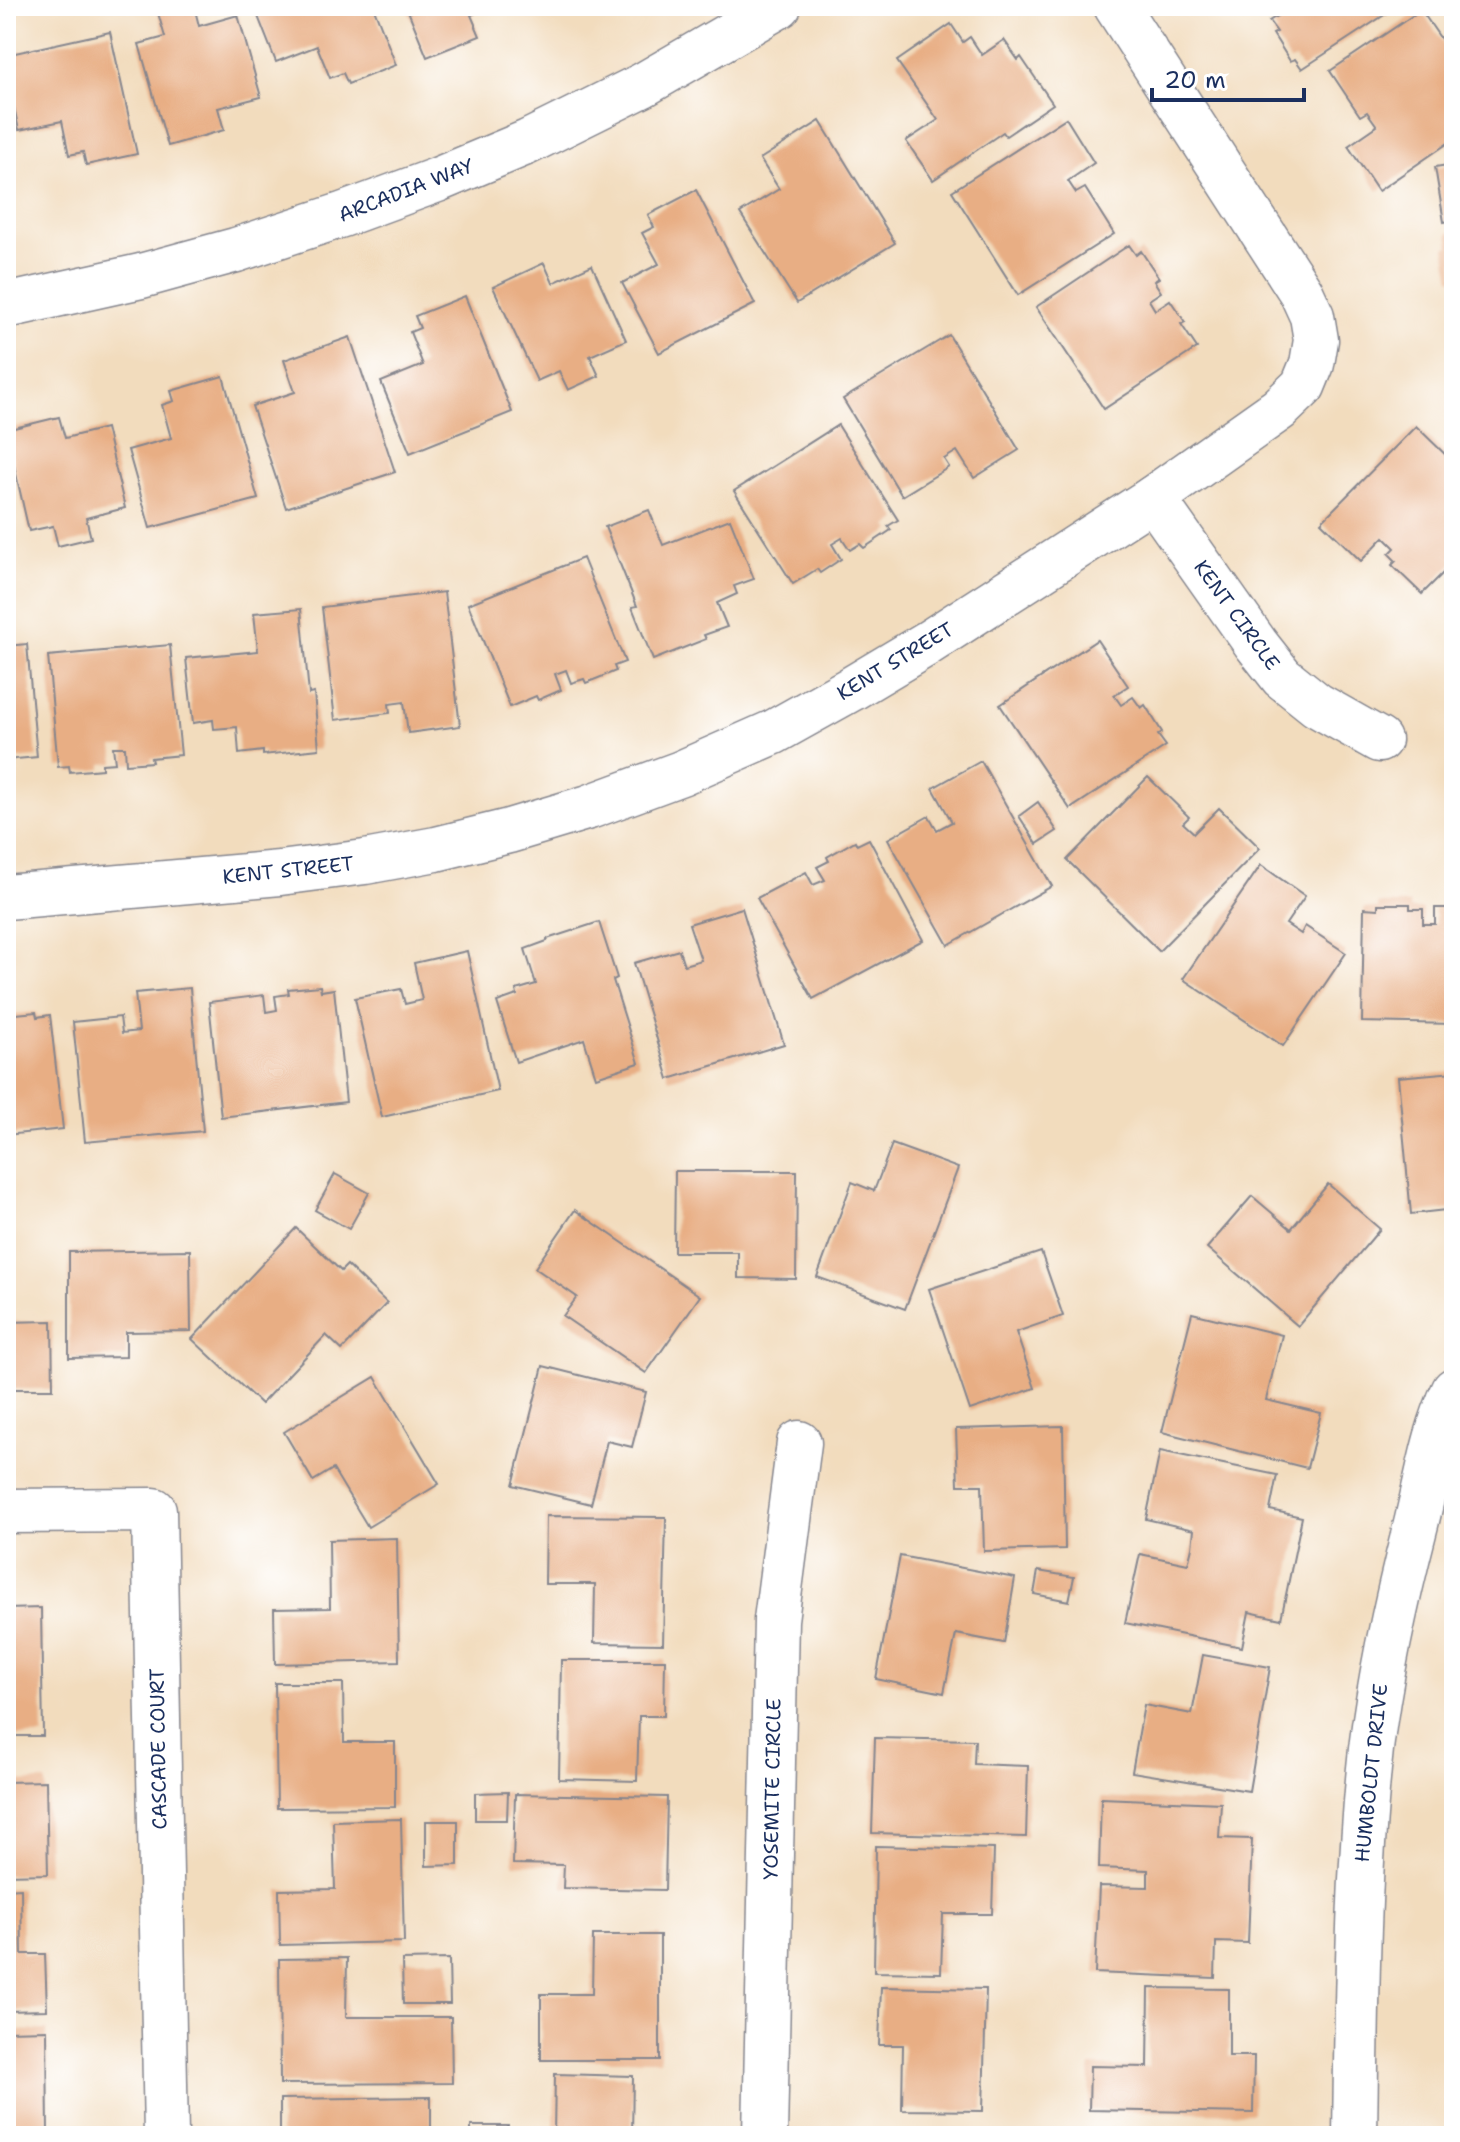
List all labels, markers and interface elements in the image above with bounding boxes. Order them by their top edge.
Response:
scale bar [1152,52,1304,102]
text: 20 m [1164,64,1226,96]
street label: ARCADIA WAY [334,152,478,228]
street label: KENT CIRCLE [1188,555,1286,675]
street label: KENT STREET [832,616,958,706]
street label: KENT STREET [221,850,355,890]
street label: CASCADE COURT [144,1668,172,1830]
street label: HUMBOLDT DRIVE [1349,1682,1393,1864]
street label: YOSEMITE CIRCLE [757,1698,787,1880]

